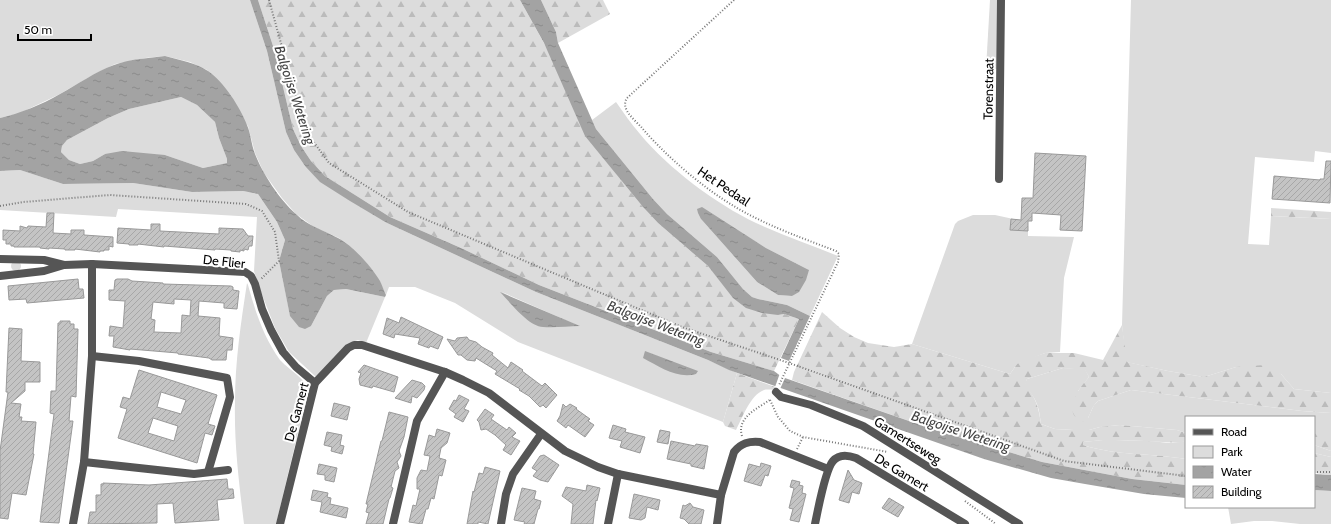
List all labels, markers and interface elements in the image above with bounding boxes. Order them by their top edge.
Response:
scale bar [18,16,91,42]
text: 50 m [24,22,52,37]
water label: Balgoijse Wetering [271,43,320,147]
street label: Torenstraat [979,58,997,120]
street label: Het Pedaal [695,163,753,209]
street label: De Flier [202,251,247,271]
water label: Balgoijse Wetering [605,296,708,350]
street label: De Gamert [280,380,312,443]
water label: Balgoijse Wetering [909,407,1013,456]
street label: Gamertseweg [872,413,945,467]
legend [1185,416,1315,508]
text: Road [1221,424,1247,439]
text: Park [1221,444,1243,459]
street label: De Gamert [872,450,933,495]
text: Water [1221,464,1252,479]
text: Building [1221,484,1263,499]

